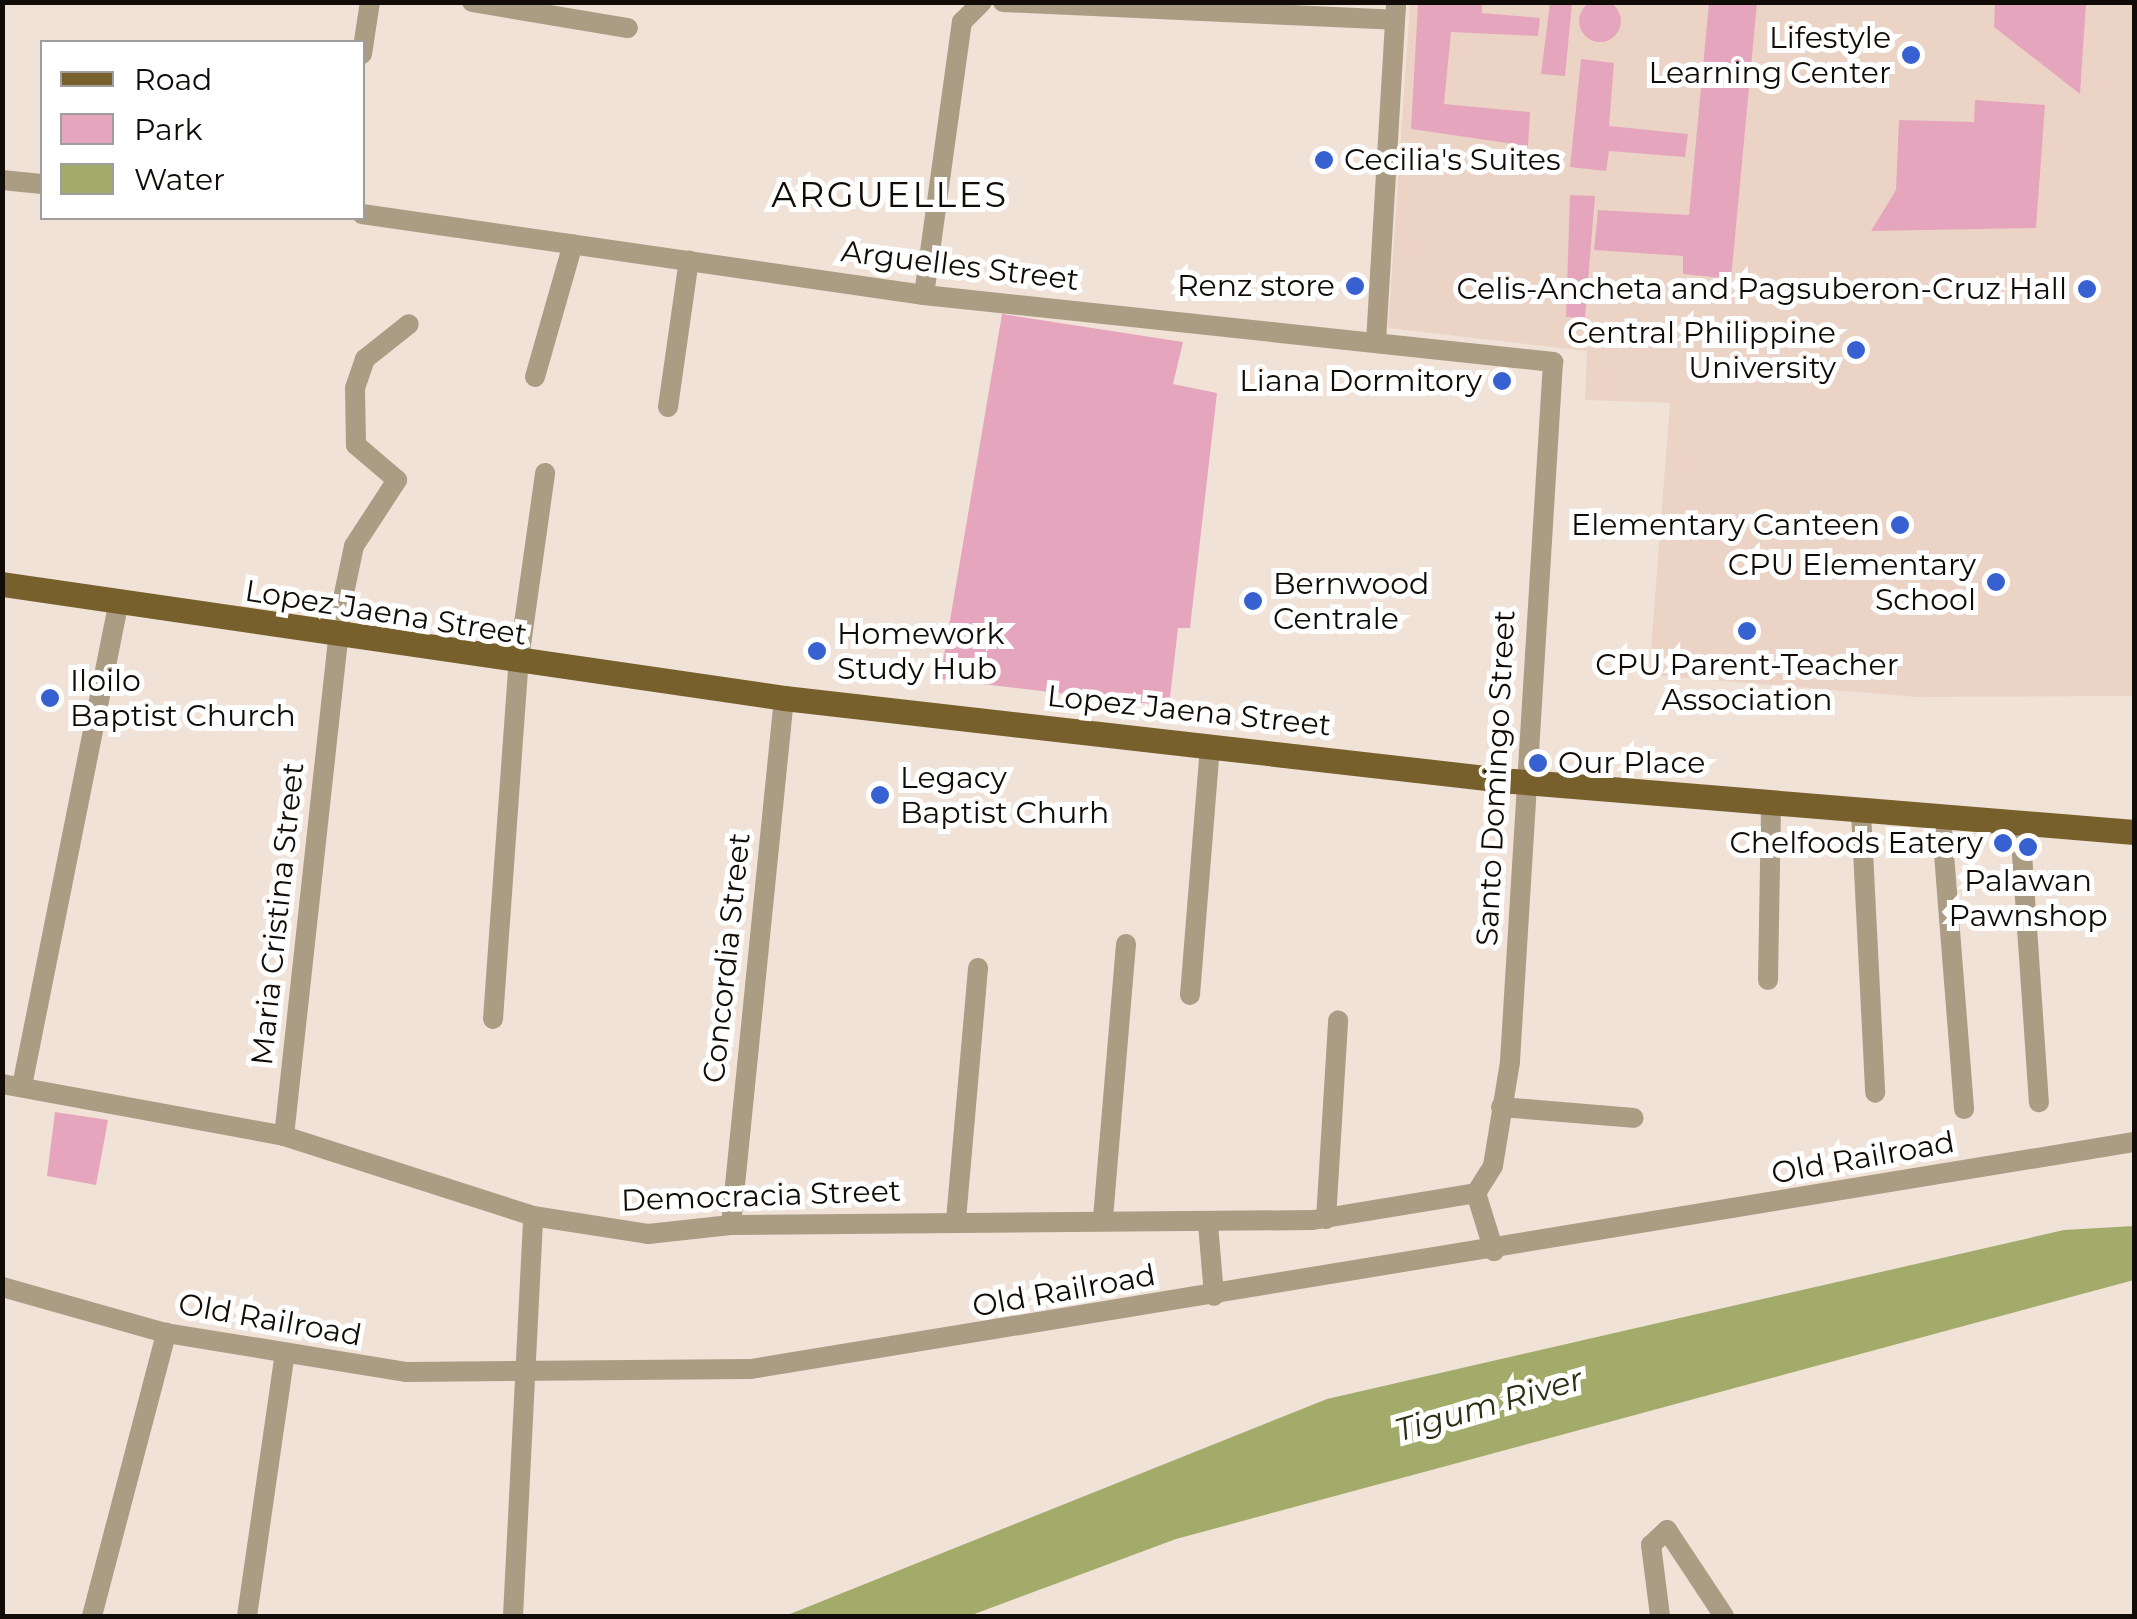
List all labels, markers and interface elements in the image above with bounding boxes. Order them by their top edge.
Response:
place label: Lifestyle Learning Center [1649,20,1891,90]
legend [40,40,365,220]
marker: Lifestyle Learning Center [1900,44,1922,66]
text: Road [134,61,212,98]
text: Park [134,111,203,148]
place label: Cecilia's Suites [1344,142,1561,178]
marker: Cecilia's Suites [1313,149,1335,171]
text: Water [134,161,225,198]
district label: ARGUELLES [771,174,1009,216]
street label: Arguelles Street [839,234,1081,298]
place label: Renz store [1177,268,1335,304]
place label: Celis-Ancheta and Pagsuberon-Cruz Hall [1456,271,2067,307]
marker: Renz store [1344,275,1366,297]
marker: Celis-Ancheta and Pagsuberon-Cruz Hall [2076,278,2098,300]
place label: Central Philippine University [1567,315,1836,386]
marker: Central Philippine University [1845,339,1867,361]
place label: Liana Dormitory [1239,363,1482,399]
marker: Liana Dormitory [1491,370,1513,392]
place label: Elementary Canteen [1571,507,1880,543]
marker: Elementary Canteen [1889,514,1911,536]
place label: CPU Elementary School [1728,547,1976,618]
place label: Bernwood Centrale [1273,566,1429,636]
marker: CPU Elementary School [1985,571,2007,593]
street label: Lopez Jaena Street [242,573,530,653]
marker: Bernwood Centrale [1242,590,1264,612]
street label: Santo Domingo Street [1469,609,1523,947]
place label: Homework Study Hub [837,616,1004,686]
marker: CPU Parent-Teacher Association [1736,620,1758,642]
marker: Homework Study Hub [806,640,828,662]
place label: CPU Parent-Teacher Association [1595,647,1899,718]
place label: Iloilo Baptist Church [70,663,296,734]
street label: Lopez Jaena Street [1045,678,1333,744]
marker: Iloilo Baptist Church [39,687,61,709]
place label: Our Place [1558,745,1705,781]
marker: Our Place [1527,752,1549,774]
place label: Legacy Baptist Churh [900,760,1109,830]
street label: Maria Cristina Street [244,761,312,1067]
marker: Legacy Baptist Churh [869,784,891,806]
place label: Chelfoods Eatery [1730,825,1983,861]
street label: Concordia Street [696,831,758,1085]
marker: Chelfoods Eatery [1992,832,2014,854]
marker: Palawan Pawnshop [2017,836,2039,858]
place label: Palawan Pawnshop [1948,863,2108,934]
street label: Old Railroad [1769,1124,1957,1192]
street label: Democracia Street [620,1173,902,1219]
street label: Old Railroad [970,1257,1158,1325]
street label: Old Railroad [176,1286,364,1354]
water label: Tigum River [1391,1360,1587,1450]

